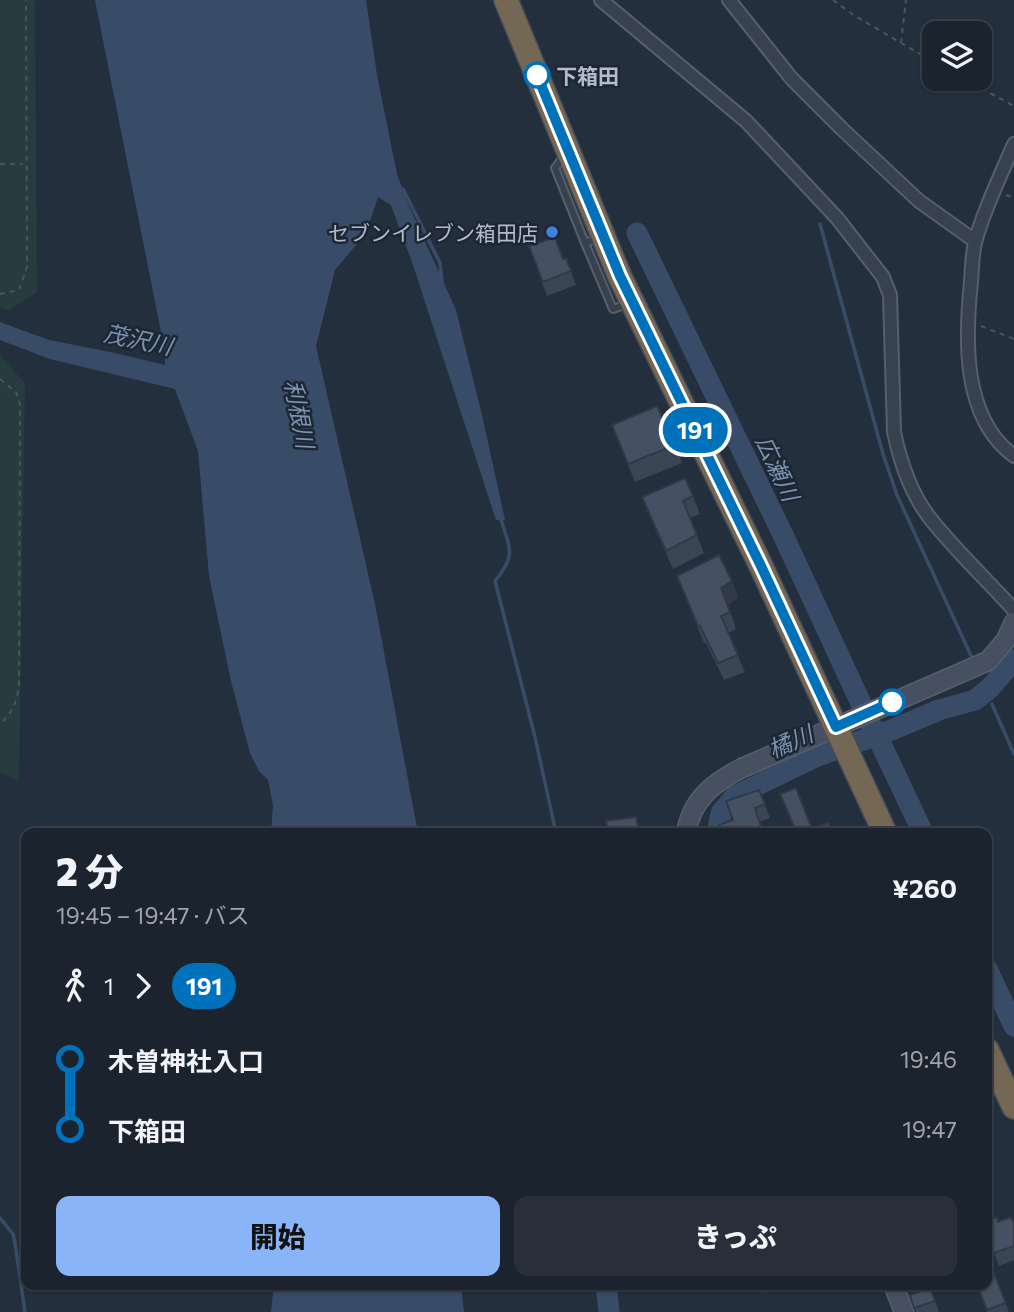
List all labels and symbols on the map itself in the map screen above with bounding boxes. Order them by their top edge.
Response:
marker: 下箱田 [524,62,550,88]
place label: 下箱田 [556,63,619,88]
place label: セブンイレブン箱田店 [328,220,538,245]
marker: セブンイレブン箱田店 [544,224,560,240]
water label: 茂沢川 [101,318,178,360]
water label: 利根川 [280,377,321,453]
line badge: 191 [655,407,735,453]
water label: 広瀬川 [751,431,807,508]
unlabelled marker [879,689,905,715]
water label: 橘川 [763,718,819,763]

